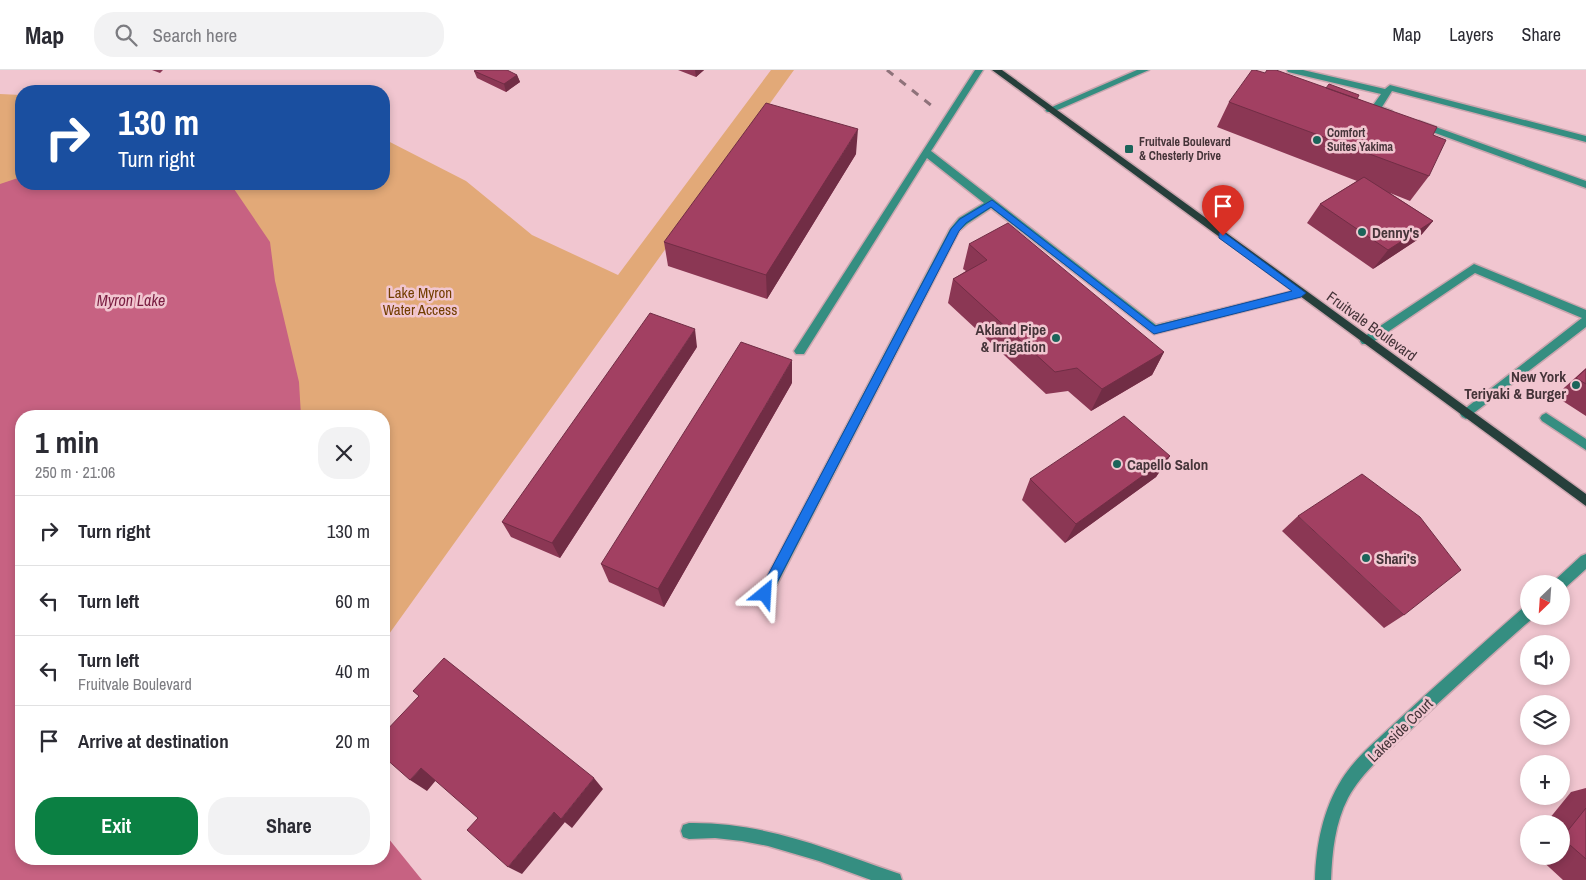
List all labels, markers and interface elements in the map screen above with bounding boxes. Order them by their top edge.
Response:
search box [94,12,444,57]
text: Map [25,19,64,51]
icon: search [112,21,140,49]
text: Search here [152,22,237,48]
text: Map [1393,22,1421,47]
text: Layers [1449,22,1494,47]
text: Share [1522,22,1561,47]
text: 130 m [118,99,199,146]
icon: right [35,105,100,170]
place label: Comfort Suites Yakima [1327,125,1394,155]
place label: Fruitvale Boulevard & Chesterly Drive [1139,134,1231,164]
marker: Comfort Suites Yakima [1311,134,1323,146]
marker: Fruitvale Boulevard & Chesterly Drive [1123,143,1135,155]
text: Turn right [118,144,195,174]
pin [1202,185,1244,236]
icon: arrive [1209,192,1237,220]
place label: Denny's [1372,222,1420,243]
marker: Denny's [1356,226,1368,238]
park label: Lake Myron Water Access [383,282,457,320]
street label: Fruitvale Boulevard [1323,286,1421,366]
water label: Myron Lake [97,289,165,311]
place label: Akland Pipe & Irrigation [976,319,1046,357]
marker: Akland Pipe & Irrigation [1050,332,1062,344]
place label: New York Teriyaki & Burger [1464,366,1566,404]
marker: New York Teriyaki & Burger [1570,379,1582,391]
text: 1 min [35,422,99,462]
button: close [318,427,370,479]
place label: Capello Salon [1127,454,1208,475]
marker: Capello Salon [1111,458,1123,470]
text: 250 m · 21:06 [35,461,115,483]
icon: right [35,517,63,545]
text: Turn right [78,518,150,544]
text: 130 m [327,518,370,544]
place label: Shari's [1376,548,1417,569]
marker: Shari's [1360,552,1372,564]
position arrow [738,567,790,619]
north arrow [1520,575,1570,625]
map controls [1520,575,1570,865]
icon: left [35,587,63,615]
text: Turn left [78,588,139,614]
text: 60 m [335,588,370,614]
button: sound [1520,635,1570,685]
text: Turn left [78,647,139,673]
icon: left [35,657,63,685]
text: 40 m [335,658,370,684]
text: Fruitvale Boulevard [78,673,192,695]
street label: Lakeside Court [1363,693,1438,767]
button: layers [1520,695,1570,745]
icon: arrive [35,727,63,755]
text: Arrive at destination [78,728,229,754]
text: 20 m [335,728,370,754]
button: + [1520,755,1570,805]
button: Exit [35,797,198,855]
button: Share [208,797,370,855]
button: − [1520,815,1570,865]

